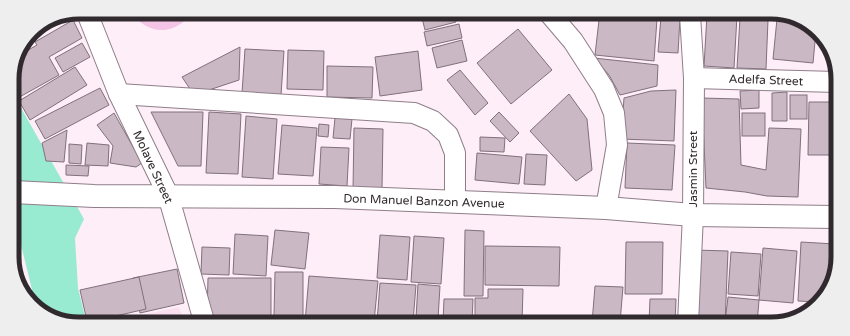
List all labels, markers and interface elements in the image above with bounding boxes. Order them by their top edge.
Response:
street label: Adelfa Street [728,72,804,88]
street label: Molave Street [130,128,176,206]
street label: Jasmin Street [686,130,700,207]
street label: Don Manuel Banzon Avenue [343,191,505,211]

